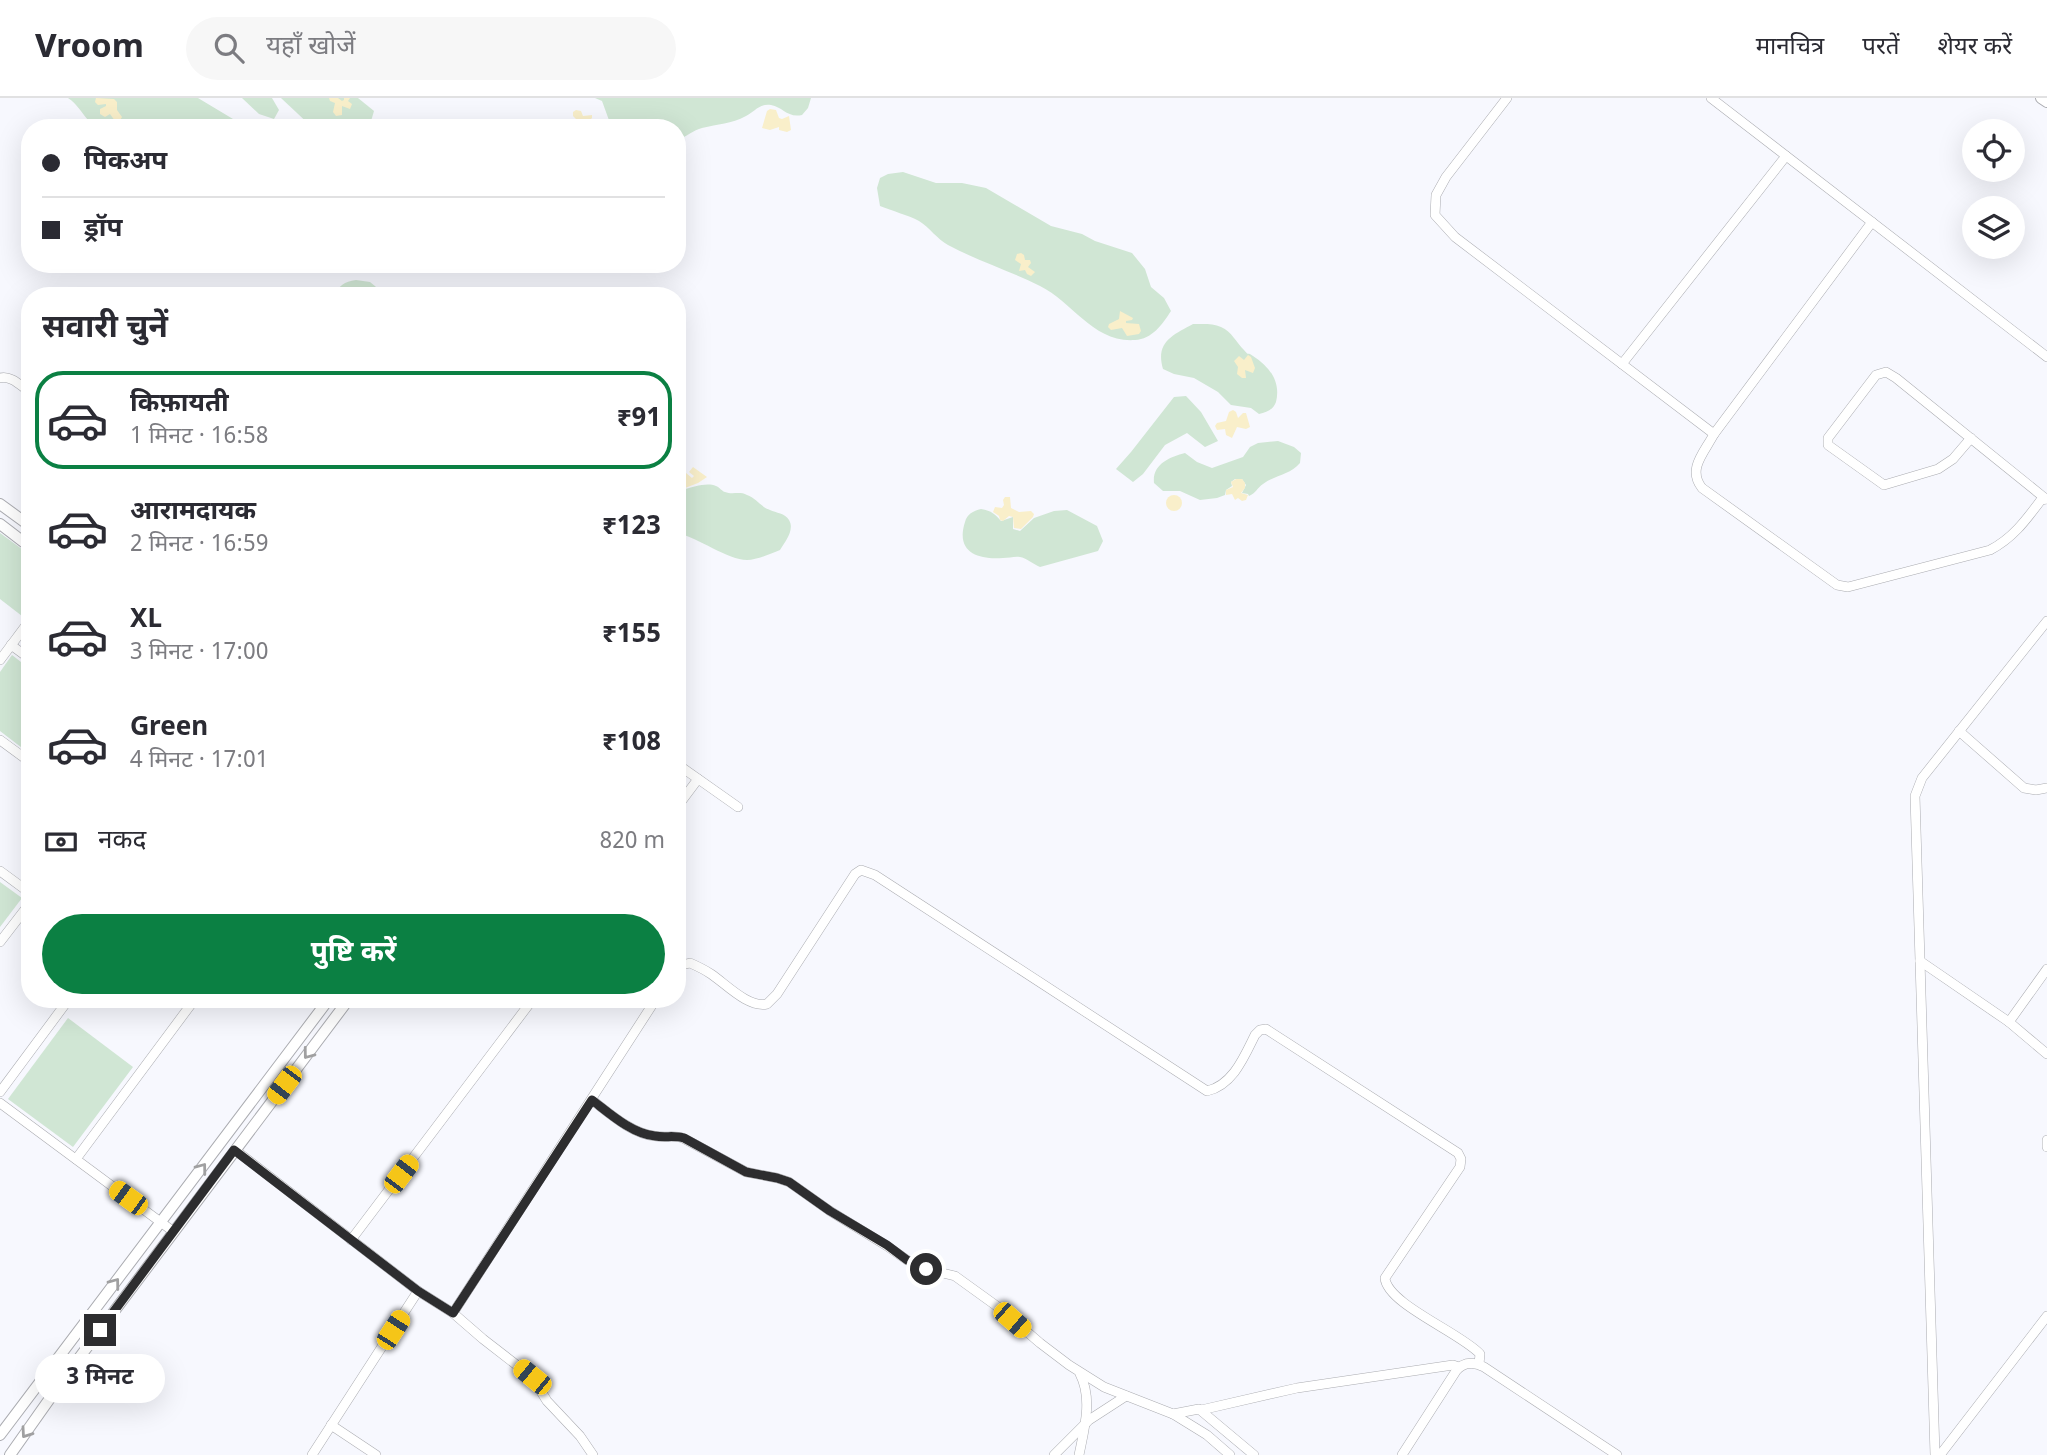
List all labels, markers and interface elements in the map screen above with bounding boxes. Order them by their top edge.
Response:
search box [186,17,676,80]
text: Vroom [35,27,144,70]
icon: search [210,29,248,67]
text: यहाँ खोजें [266,31,356,65]
text: मानचित्र [1756,32,1824,64]
text: परतें [1862,32,1899,64]
text: शेयर करें [1937,32,2012,64]
map controls [1962,119,2025,259]
button: locate [1962,119,2025,182]
text: पिकअप [84,146,167,180]
button: layers [1962,196,2025,259]
text: ड्रॉप [84,213,122,247]
text: सवारी चुनें [42,308,168,350]
text: किफ़ायती [130,388,229,422]
icon: car [46,389,109,452]
text: ₹91 [617,403,661,437]
text: 1 मिनट · 16:58 [130,422,268,452]
text: आरामदायक [130,496,256,530]
icon: car [46,497,109,560]
text: ₹123 [602,511,661,545]
text: 2 मिनट · 16:59 [130,530,268,560]
text: XL [130,604,162,638]
icon: car [46,605,109,668]
text: ₹155 [602,619,661,653]
text: 3 मिनट · 17:00 [130,638,268,668]
text: Green [130,712,208,746]
icon: car [46,713,109,776]
text: ₹108 [602,727,661,761]
text: 4 मिनट · 17:01 [130,746,268,776]
icon: cash [42,823,80,861]
text: नकद [98,825,146,859]
text: 820 m [599,827,665,857]
button: पुष्टि करें [42,914,665,994]
one-way arrow [303,1046,316,1058]
car [263,1062,306,1108]
car [380,1151,423,1197]
one-way arrow [193,1163,206,1175]
car [105,1177,152,1219]
route start [910,1253,942,1285]
one-way arrow [106,1278,119,1291]
car [990,1298,1035,1342]
car [373,1307,414,1353]
route end [84,1314,116,1346]
callout: 3 मिनट [35,1354,165,1404]
car [510,1356,555,1398]
text: 3 मिनट [66,1363,134,1393]
one-way arrow [22,1425,34,1438]

